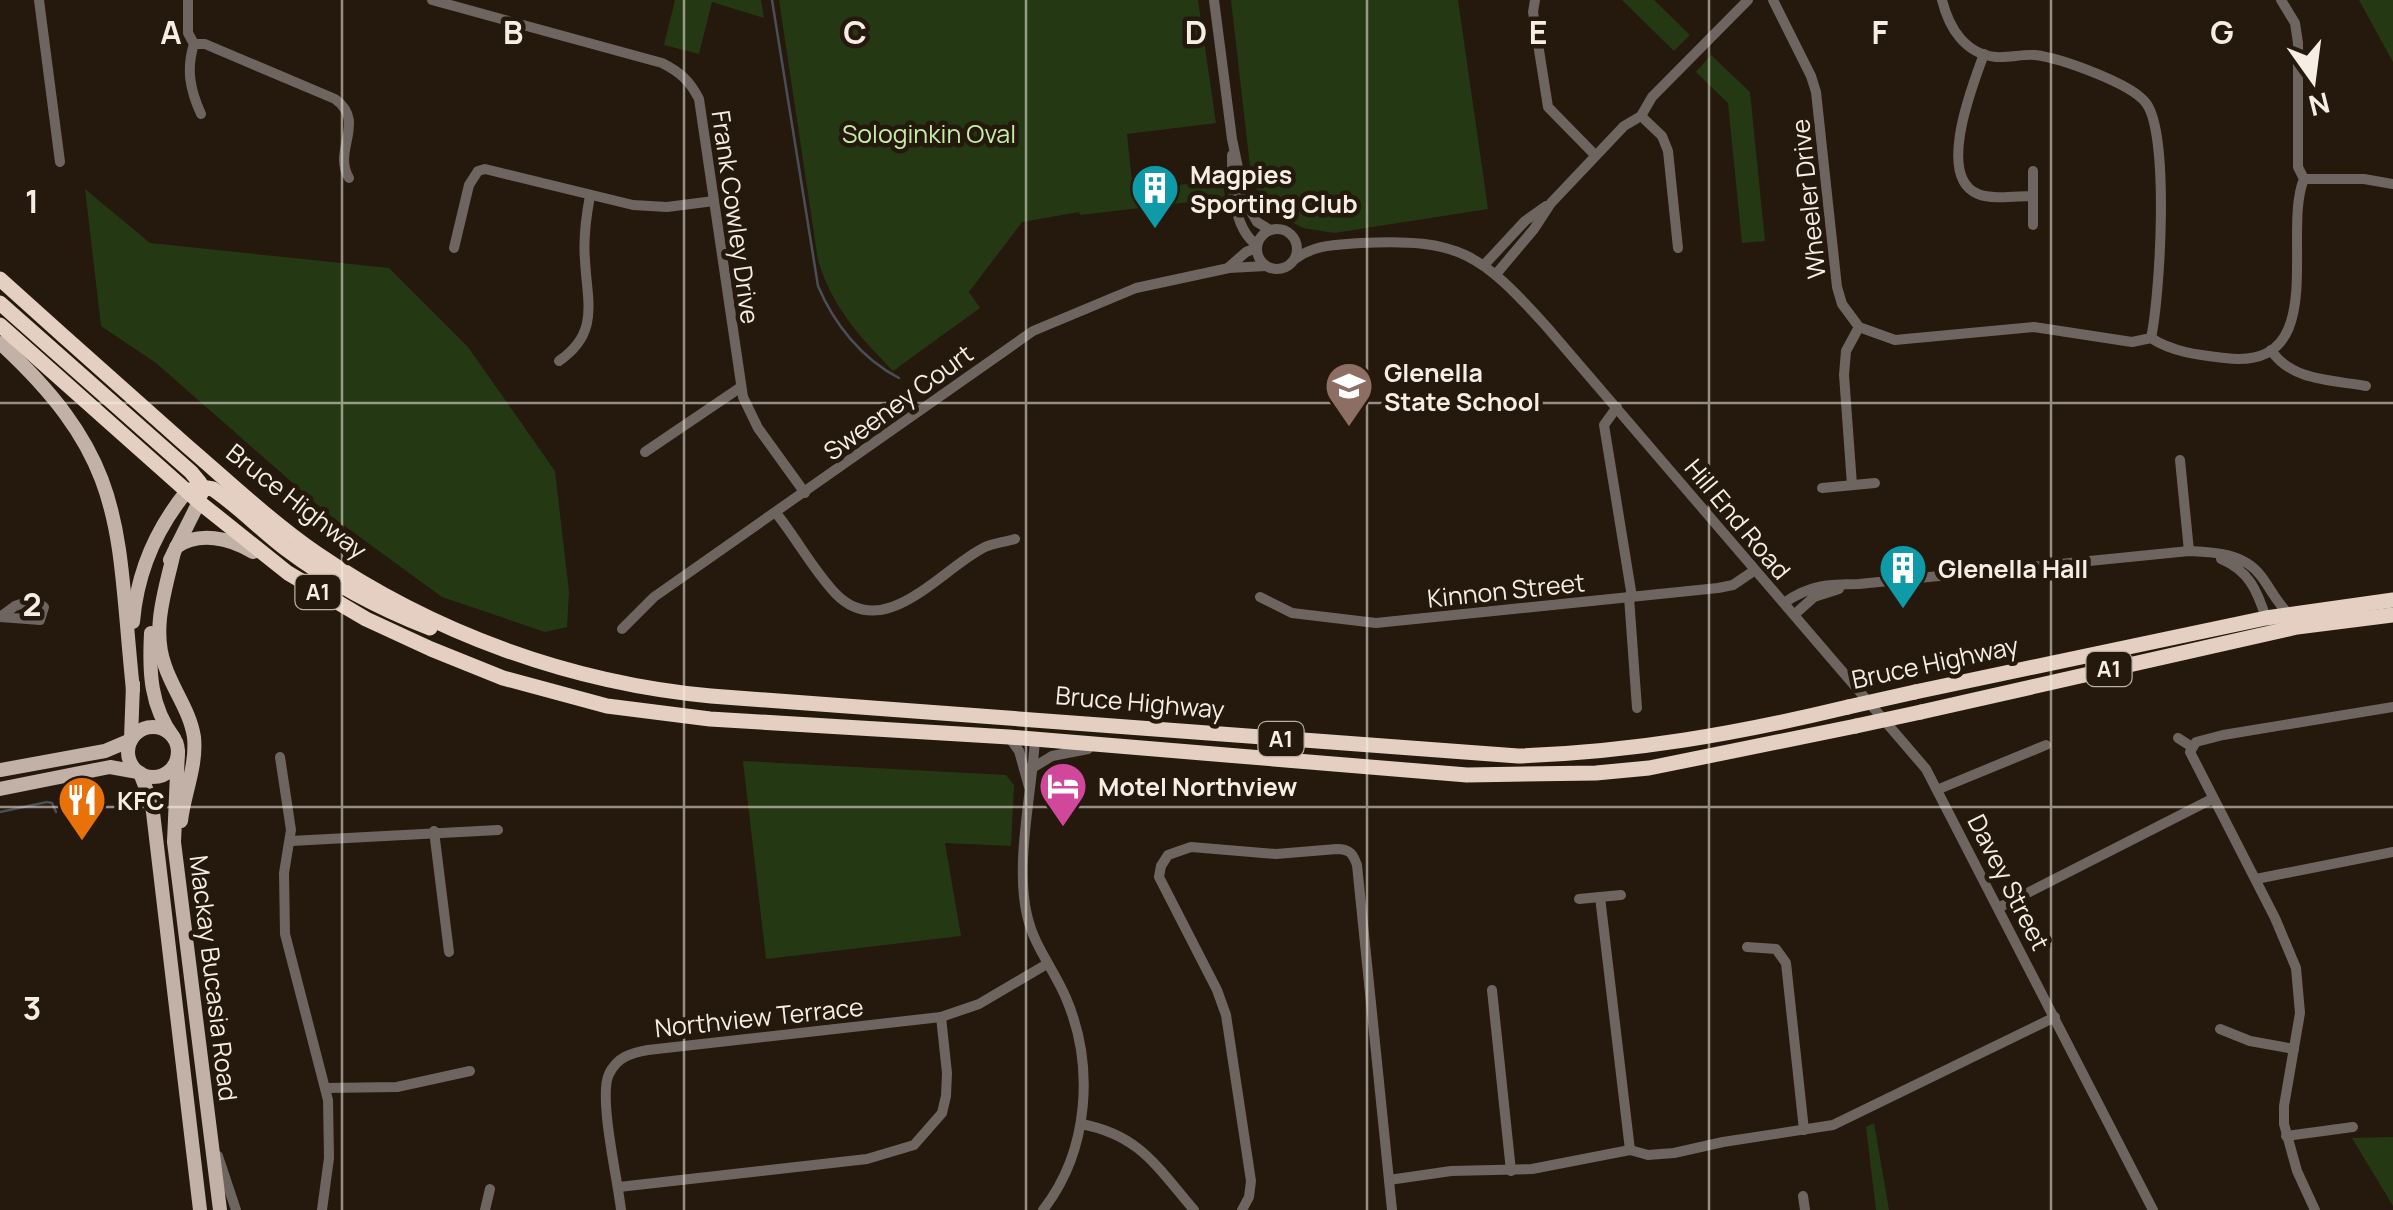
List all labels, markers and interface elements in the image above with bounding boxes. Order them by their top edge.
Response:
text: A [160,10,182,54]
text: B [503,10,523,54]
text: C [843,10,867,54]
text: D [1185,10,1207,54]
text: E [1529,10,1547,54]
text: F [1872,10,1889,54]
text: G [2210,10,2234,54]
north arrow [2263,30,2363,130]
text: N [2305,84,2334,126]
street label: Frank Cowley Drive [704,108,768,326]
park label: Sologinkin Oval [842,116,1016,151]
street label: Wheeler Drive [1782,117,1834,281]
place label: Magpies Sporting Club [1190,157,1358,221]
building icon: Magpies Sporting Club [1129,162,1181,230]
text: 1 [25,179,39,223]
street label: Sweeney Court [816,336,980,468]
place label: Glenella State School [1384,355,1540,419]
school or university icon: Glenella State School [1323,360,1375,428]
street label: Bruce Highway [219,435,375,567]
street label: Hill End Road [1677,451,1799,587]
building icon: Glenella Hall [1877,542,1929,610]
place label: Glenella Hall [1938,551,2088,586]
street label: Kinnon Street [1425,564,1587,616]
road number: A1 [296,575,340,609]
text: 2 [22,582,42,626]
street label: Bruce Highway [1848,627,2022,697]
road number: A1 [2086,652,2132,686]
street label: Bruce Highway [1054,677,1226,727]
road number: A1 [1258,722,1304,756]
hotel icon: Motel Northview [1037,760,1089,828]
place label: Motel Northview [1098,769,1297,804]
restaurant icon: KFC [56,774,108,842]
place label: KFC [117,783,165,818]
street label: Davey Street [1960,808,2058,956]
street label: Mackay Bucasia Road [182,853,246,1103]
text: 3 [23,986,41,1030]
street label: Northview Terrace [653,989,865,1045]

